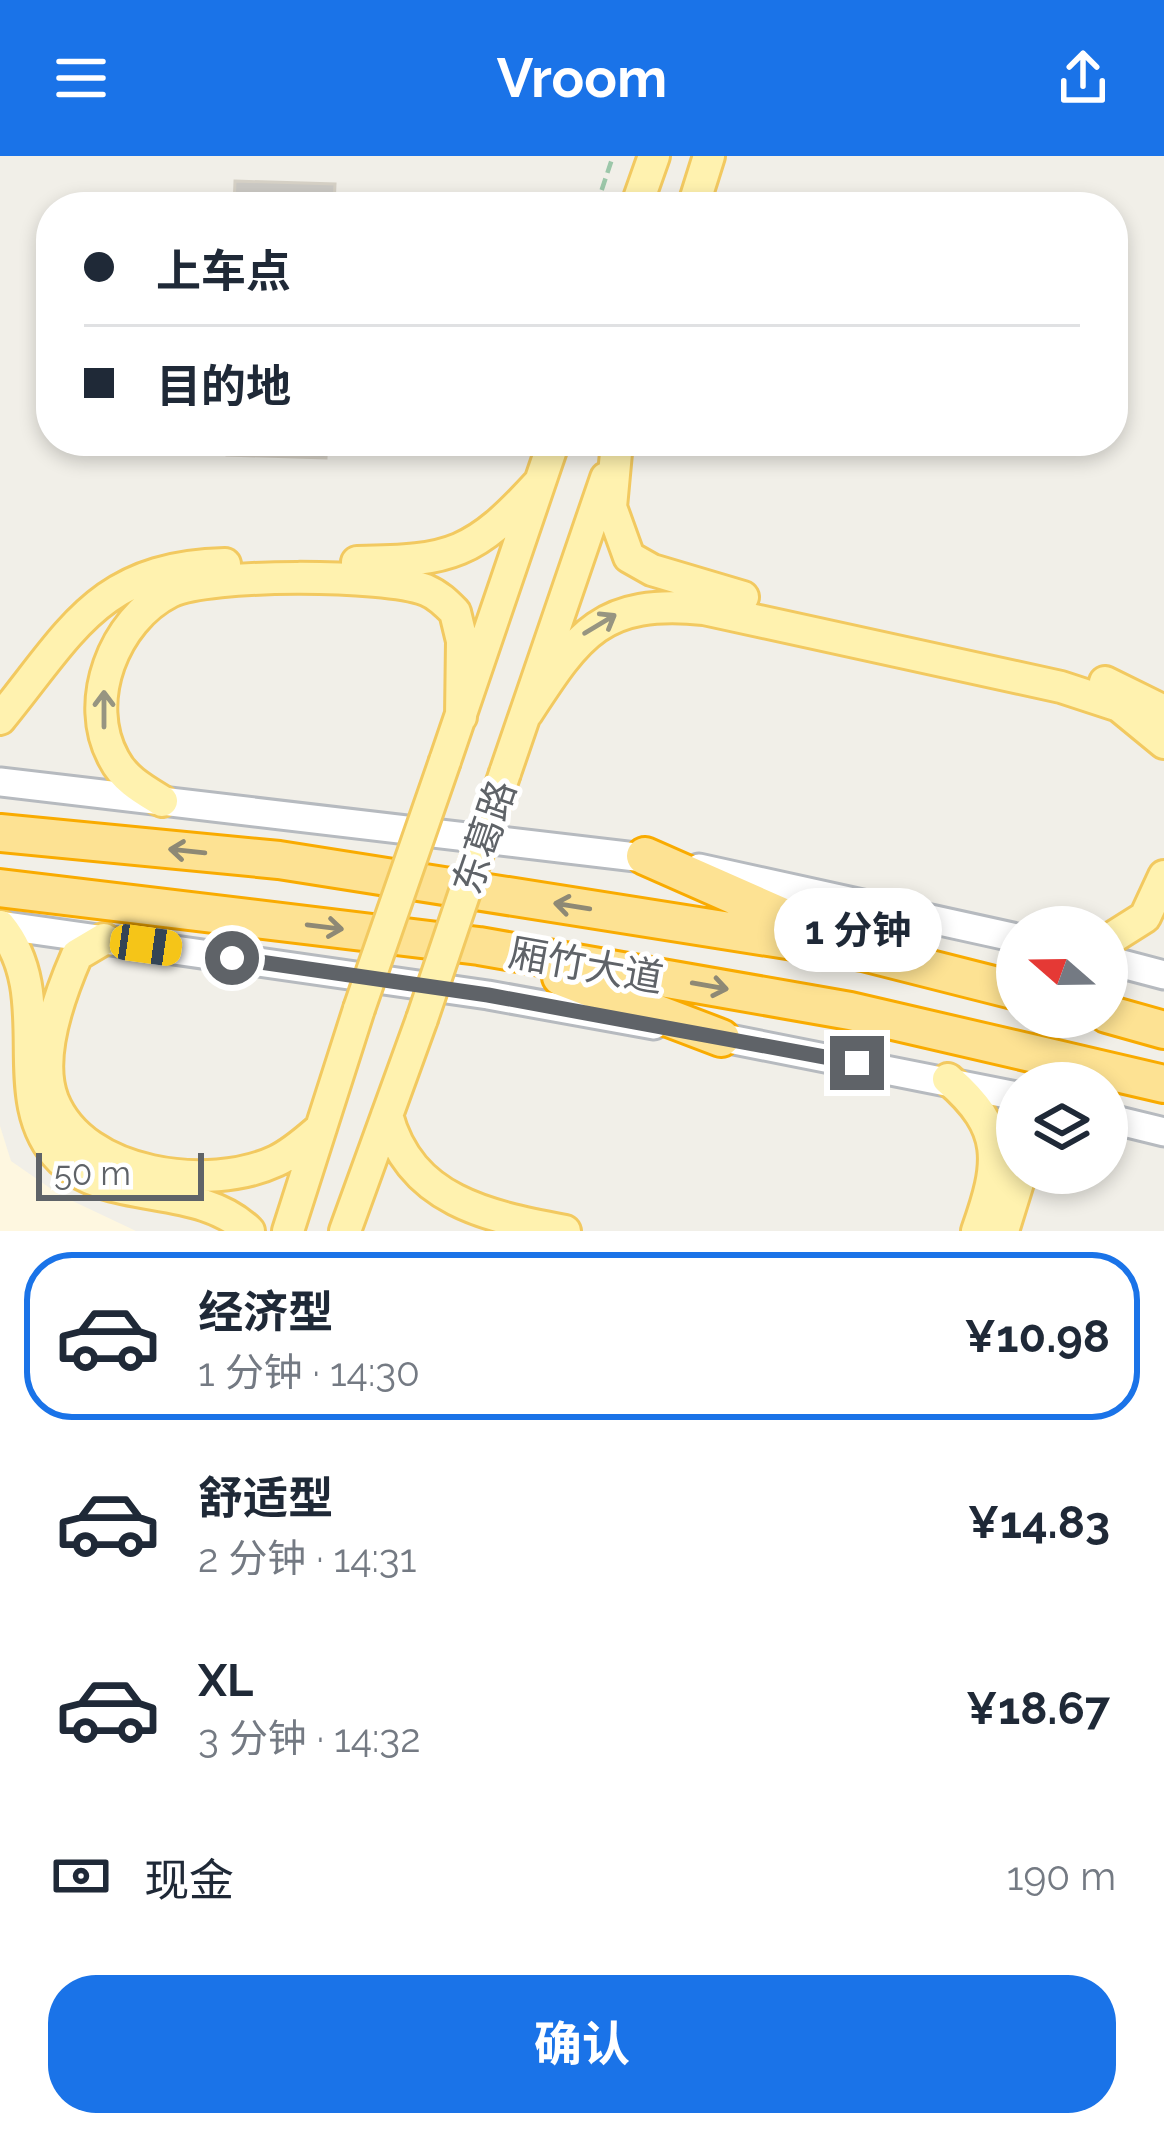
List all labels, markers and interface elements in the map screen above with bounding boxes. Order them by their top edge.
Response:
icon: menu [48,45,114,111]
icon: share [1050,45,1116,111]
text: Vroom [497,46,667,110]
text: 上车点 [156,245,291,298]
text: 目的地 [156,360,291,413]
one-way arrow [583,612,617,636]
one-way arrow [93,690,116,729]
street label: 东葛路 [443,774,525,900]
one-way arrow [168,839,207,862]
callout: 1 分钟 [773,889,941,973]
one-way arrow [554,894,593,917]
north arrow [996,906,1128,1038]
map controls [996,906,1128,1194]
text: 1 分钟 [805,907,911,953]
one-way arrow [304,917,343,939]
car [108,922,184,968]
street label: 厢竹大道 [505,929,667,1001]
route start [205,931,259,985]
one-way arrow [690,976,729,999]
route end [830,1036,884,1090]
button: layers [996,1062,1128,1194]
scale bar [36,1147,204,1200]
text: 50 m [54,1154,131,1193]
icon: car [54,1282,162,1390]
text: 经济型 [198,1286,333,1339]
text: ¥10.98 [964,1310,1110,1363]
text: 1 分钟 · 14:30 [198,1349,420,1395]
icon: car [54,1468,162,1576]
text: 舒适型 [198,1472,333,1525]
text: ¥14.83 [968,1496,1110,1549]
text: 2 分钟 · 14:31 [198,1535,416,1581]
icon: car [54,1654,162,1762]
text: XL [198,1654,253,1707]
text: ¥18.67 [966,1682,1110,1735]
text: 3 分钟 · 14:32 [198,1715,421,1761]
icon: cash [48,1843,114,1909]
text: 190 m [1007,1853,1116,1899]
text: 现金 [144,1854,234,1907]
button: 确认 [48,1975,1116,2113]

